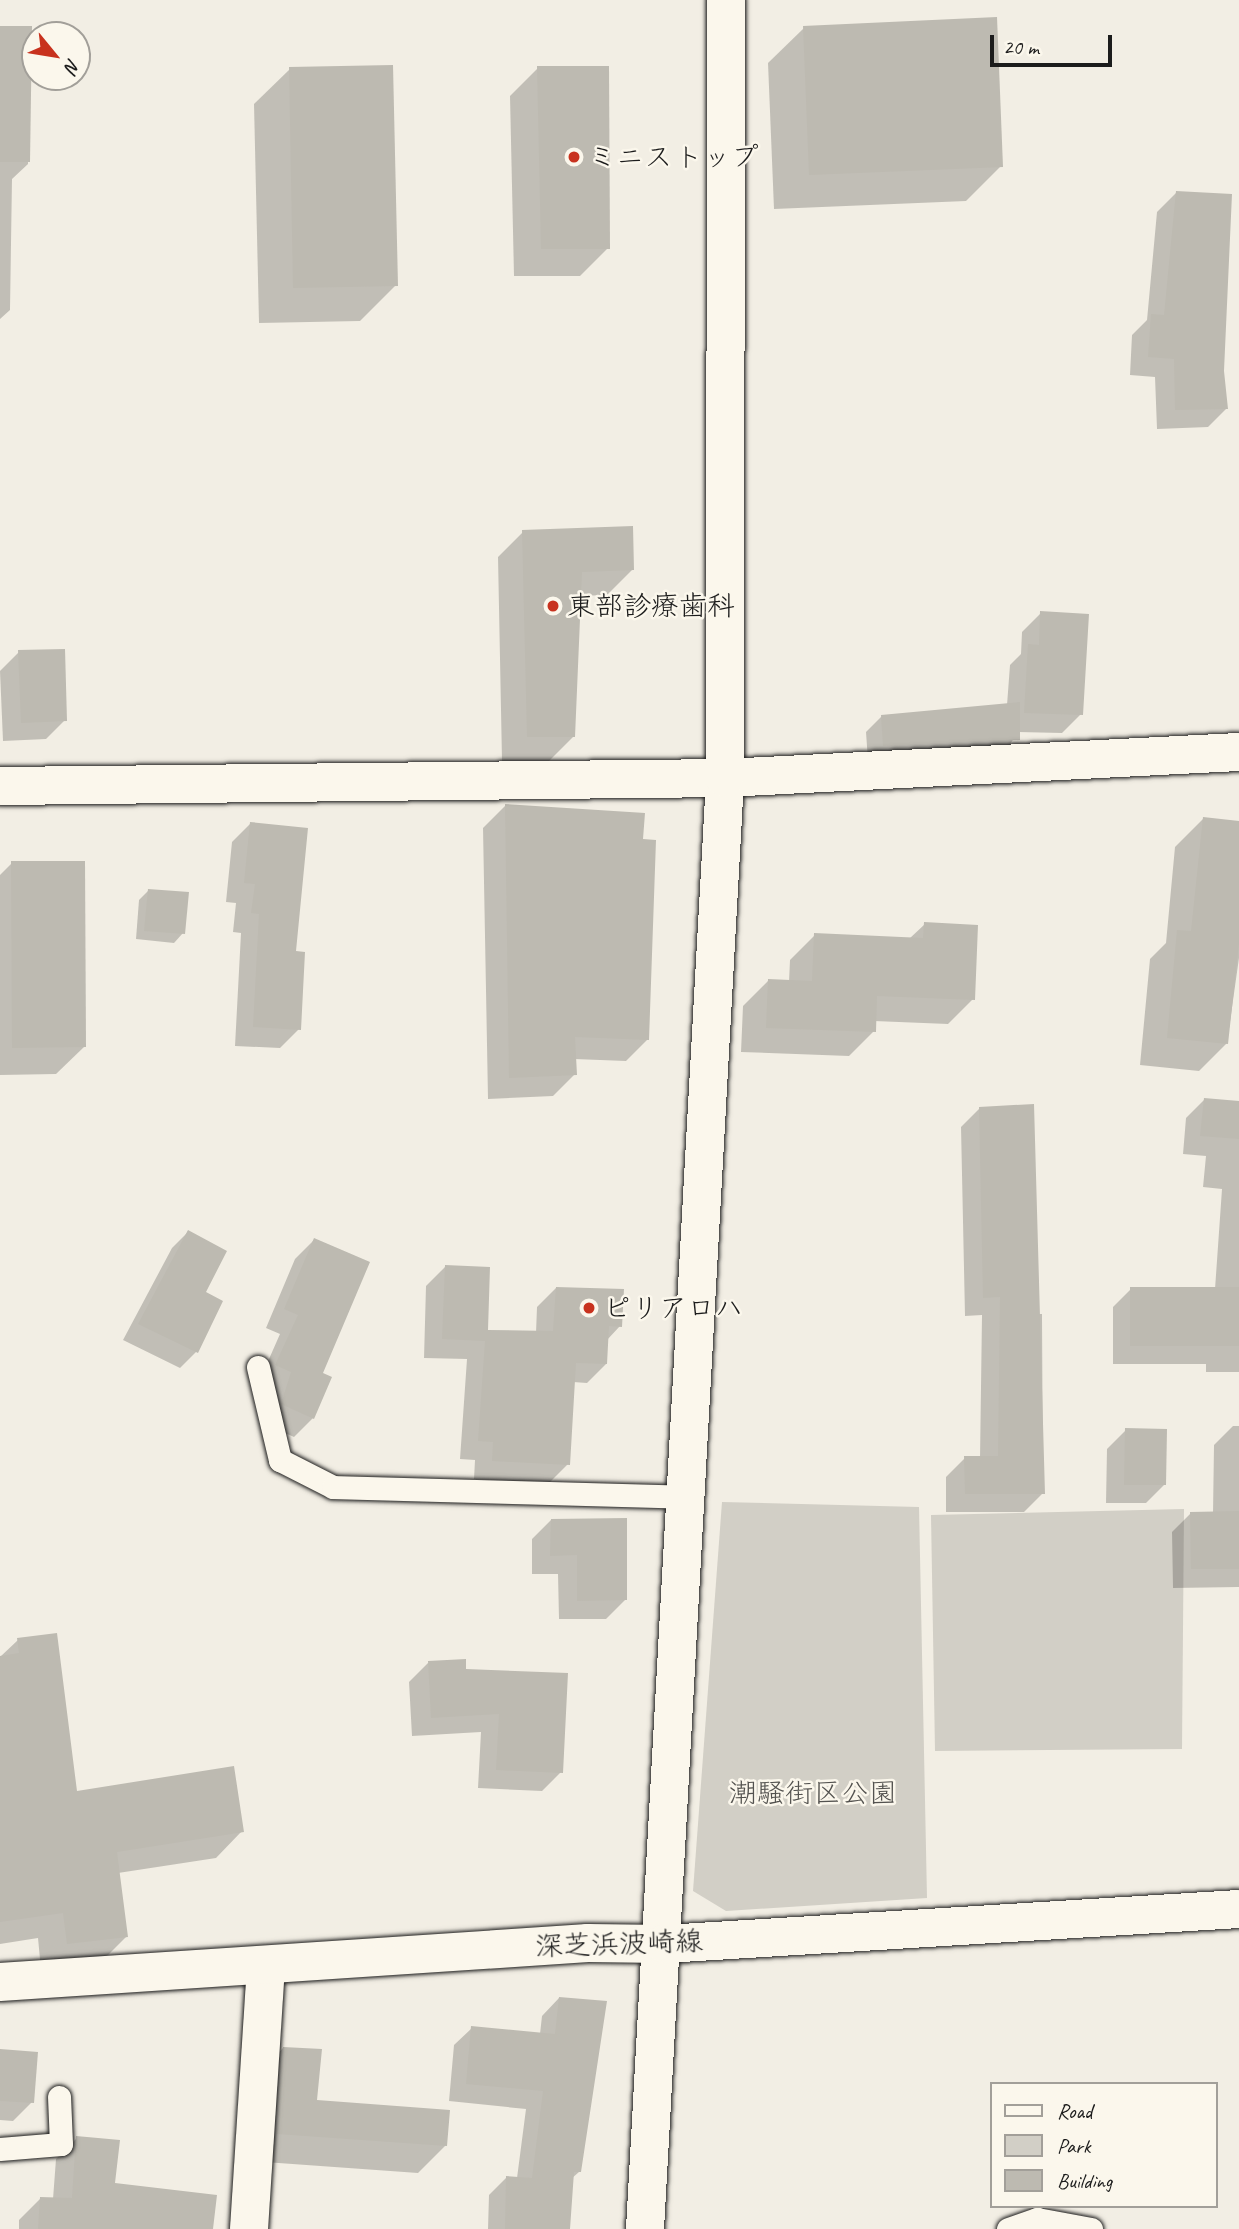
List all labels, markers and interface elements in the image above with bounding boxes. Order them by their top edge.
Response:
north arrow [21,21,91,91]
scale bar [994,21,1116,65]
text: 20 m [1003,34,1039,60]
text: N [59,54,86,77]
place label: ミニストップ [588,140,756,174]
marker: ミニストップ [566,149,582,165]
place label: 東部診療歯科 [567,589,735,623]
marker: 東部診療歯科 [545,598,561,614]
place label: ピリアロハ [603,1291,743,1325]
marker: ピリアロハ [581,1300,597,1316]
park label: 潮騒街区公園 [729,1776,897,1810]
street label: 深芝浜波崎線 [534,1924,704,1964]
legend [990,2082,1218,2208]
text: Road [1057,2098,1092,2124]
text: Park [1057,2133,1090,2159]
text: Building [1057,2168,1112,2194]

